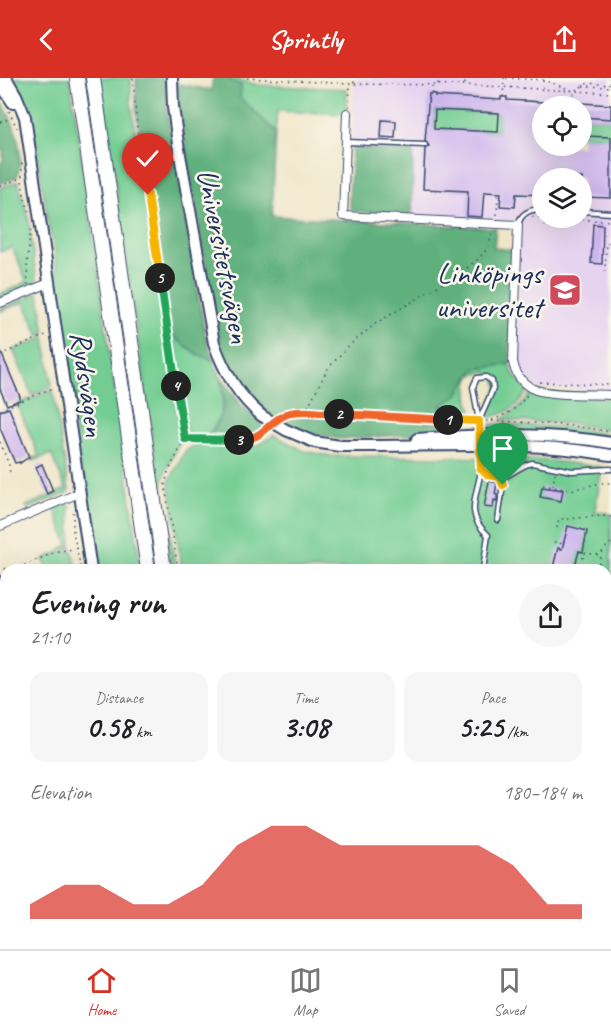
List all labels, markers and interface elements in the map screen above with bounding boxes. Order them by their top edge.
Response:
text: Sprintly [269,22,342,56]
icon: back [30,23,63,56]
icon: share [548,23,581,56]
map controls [532,96,592,228]
button: locate [532,96,592,156]
pin [122,133,173,195]
icon: check [131,142,164,175]
street label: Universitetsvägen [188,166,260,347]
button: layers [532,168,592,228]
place label: Linköpings universitet [436,254,546,326]
pin: 5 [145,263,175,293]
text: 5 [157,268,163,288]
school or university icon: Linköpings universitet [547,272,583,308]
street label: Rydsvägen [62,329,114,439]
pin: 4 [161,371,191,401]
text: 4 [172,376,180,396]
pin: 2 [324,399,354,429]
text: 2 [335,404,343,424]
pin: 1 [433,405,463,435]
text: 1 [444,410,452,430]
pin [477,423,528,485]
pin: 3 [224,425,254,455]
text: 3 [235,430,243,450]
icon: arrive [486,432,519,465]
text: Evening run [30,581,165,623]
button: share [519,584,582,647]
text: 21:10 [30,625,70,650]
text: Distance [95,688,143,708]
text: Time [294,688,318,708]
text: Pace [481,688,505,708]
text: 0.58 [86,708,132,746]
text: 3:08 [283,708,329,746]
text: 5:25 [458,708,503,746]
text: km [132,722,152,742]
text: /km [503,722,528,742]
text: Elevation [30,780,92,805]
text: 180–184 m [503,780,582,805]
tab: Home [85,964,118,1020]
tab: Map [289,964,322,1020]
tab: Saved [493,964,526,1020]

